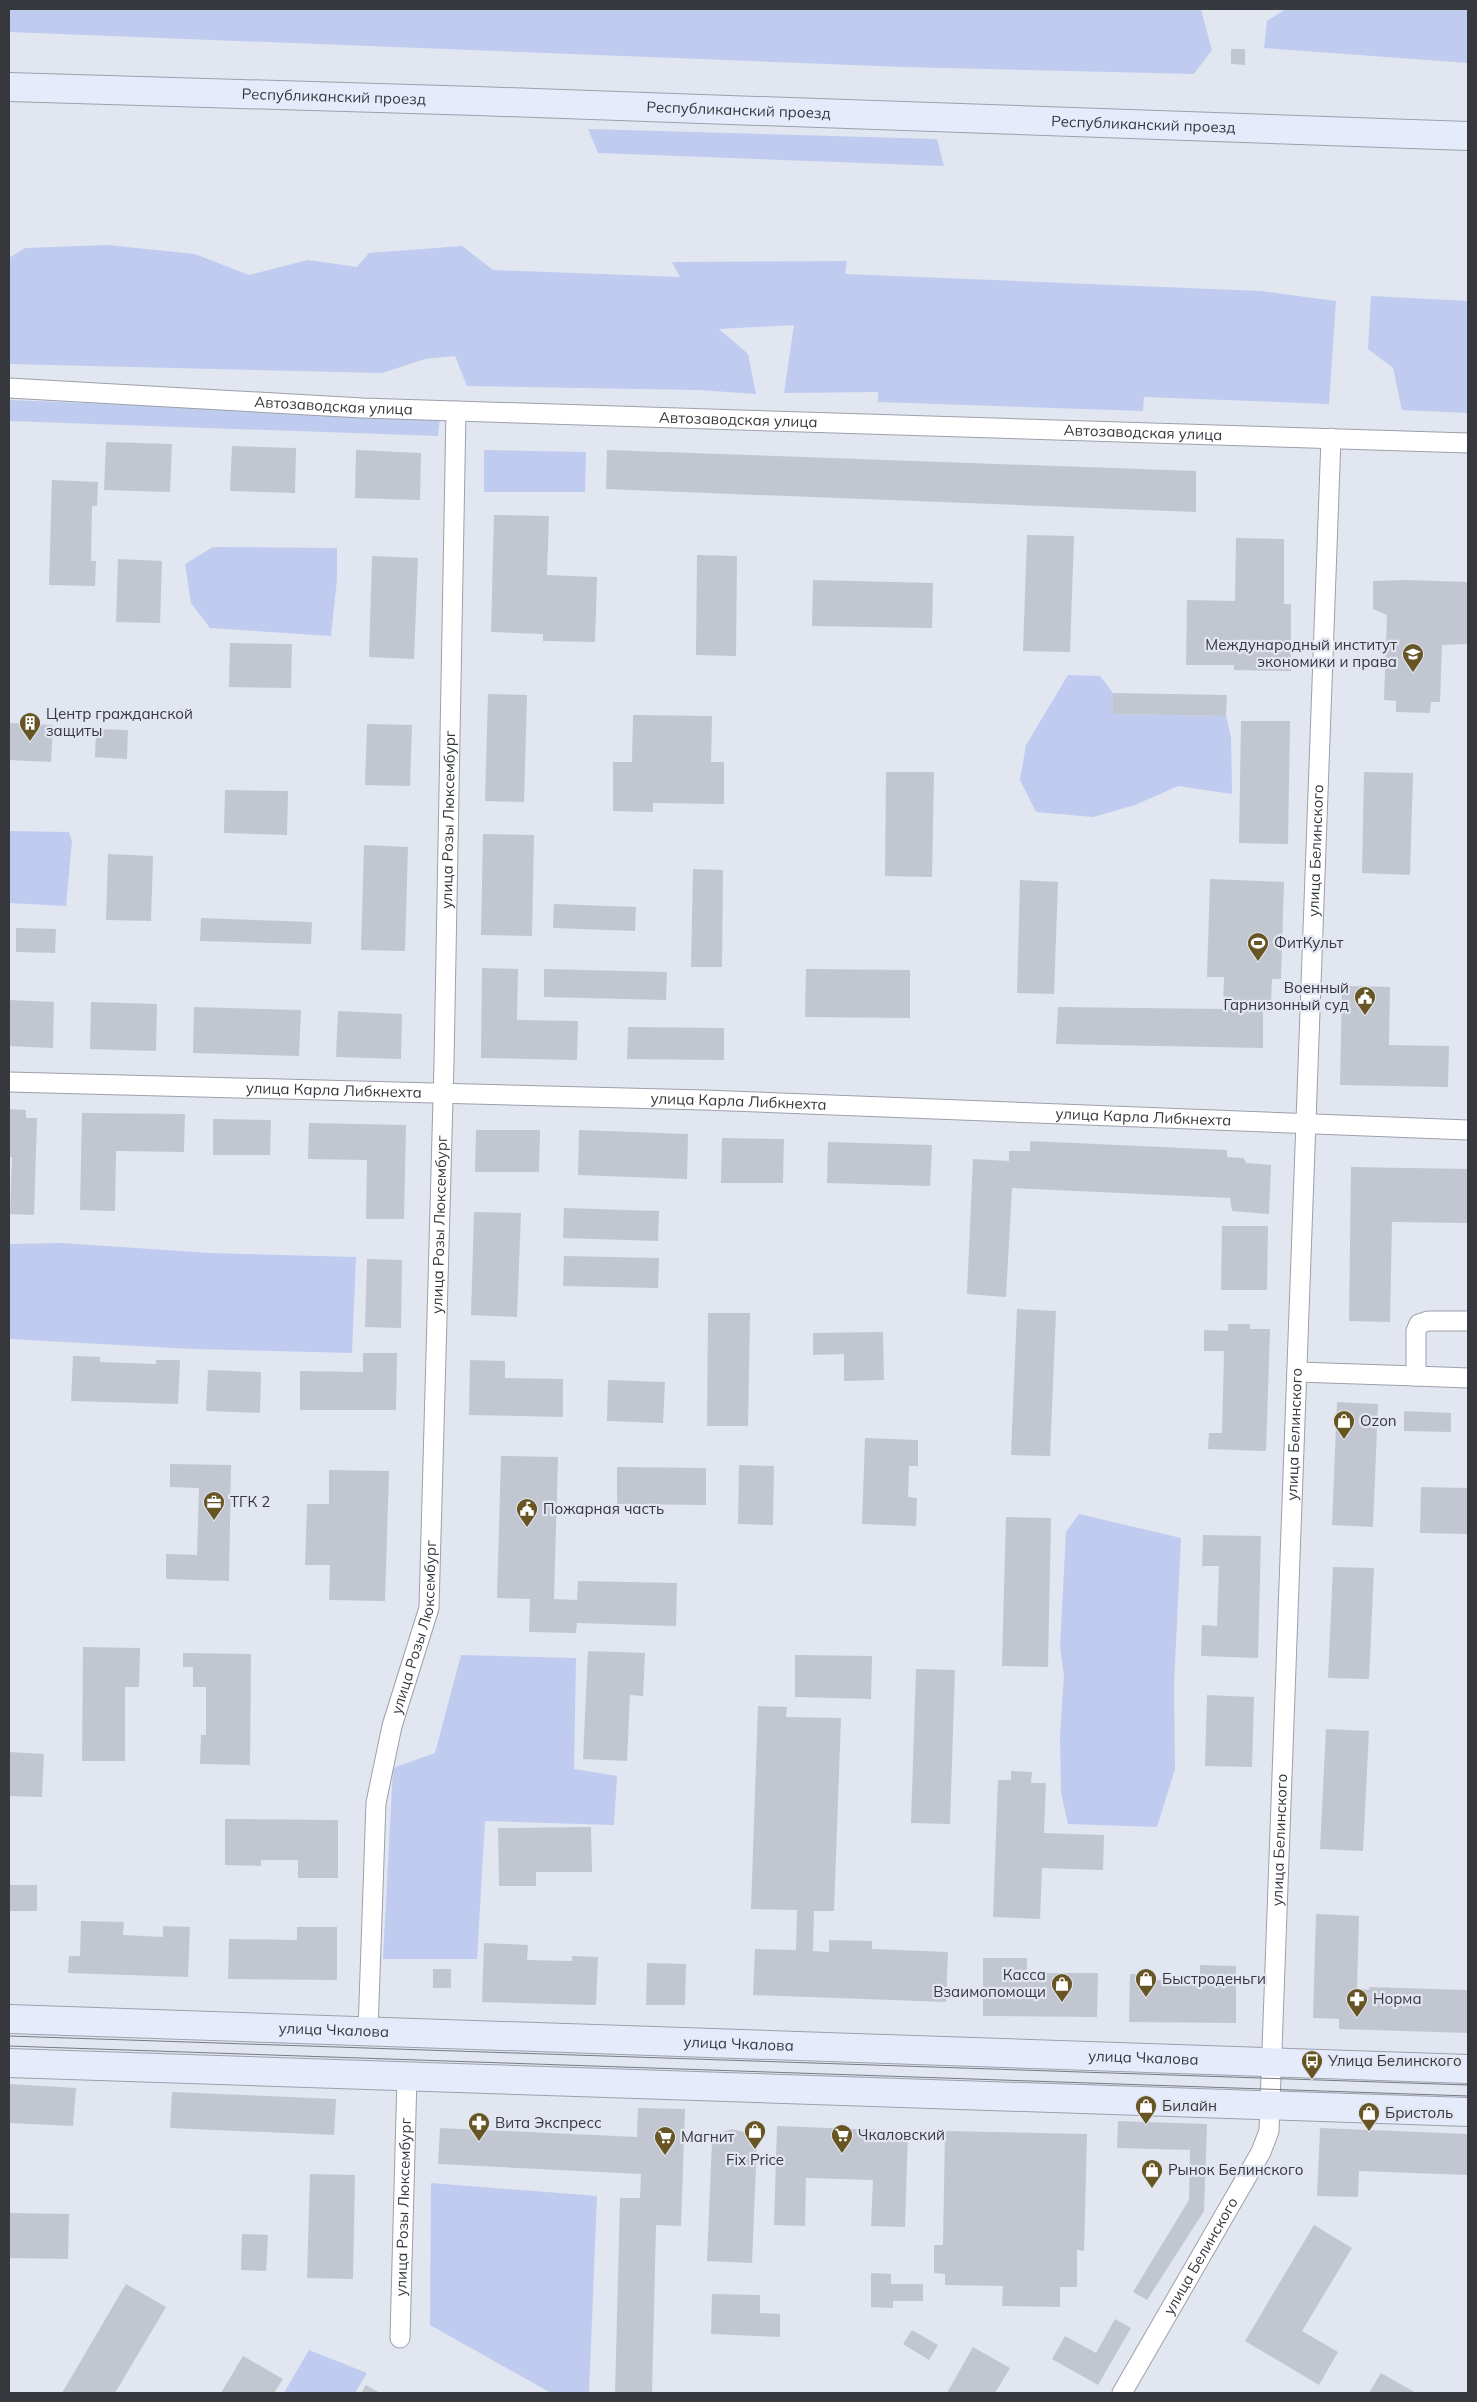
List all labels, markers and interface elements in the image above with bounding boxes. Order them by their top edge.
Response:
street label: Республиканский проезд [241,84,426,108]
street label: Республиканский проезд [646,97,831,122]
street label: Республиканский проезд [1051,111,1236,137]
street label: Автозаводская улица [254,392,413,419]
street label: Автозаводская улица [659,407,818,431]
street label: Автозаводская улица [1063,420,1223,444]
place label: Международный институт экономики и права [1205,635,1397,671]
school or university icon: Международный институт экономики и права [1401,642,1425,673]
place label: Центр гражданской защиты [46,704,193,740]
building icon: Центр гражданской защиты [18,711,42,742]
street label: улица Розы Люксембург [437,730,459,909]
street label: улица Белинского [1303,784,1327,917]
sports icon: ФитКульт [1246,931,1270,962]
place label: ФитКульт [1274,933,1344,952]
place label: Военный Гарнизонный суд [1224,978,1349,1014]
public building icon: Военный Гарнизонный суд [1353,985,1377,1016]
street label: улица Карла Либкнехта [246,1078,422,1102]
street label: улица Карла Либкнехта [651,1089,827,1114]
street label: улица Карла Либкнехта [1055,1104,1232,1130]
street label: улица Розы Люксембург [427,1135,451,1314]
street label: улица Белинского [1282,1368,1306,1501]
shop icon: Ozon [1332,1409,1356,1440]
place label: Ozon [1360,1411,1397,1430]
office icon: ТГК 2 [202,1490,226,1521]
place label: ТГК 2 [230,1492,270,1511]
public building icon: Пожарная часть [515,1497,539,1528]
place label: Пожарная часть [543,1499,664,1518]
street label: улица Розы Люксембург [386,1540,440,1716]
street label: улица Белинского [1267,1773,1291,1906]
place label: Касса Взаимопомощи [933,1965,1046,2001]
shop icon: Быстроденьги [1134,1967,1158,1998]
place label: Быстроденьги [1162,1969,1266,1988]
shop icon: Касса Взаимопомощи [1050,1972,1074,2003]
pharmacy icon: Норма [1345,1987,1369,2018]
place label: Норма [1373,1989,1422,2008]
street label: улица Чкалова [278,2018,389,2041]
street label: улица Чкалова [683,2032,794,2055]
street label: улица Чкалова [1088,2046,1199,2069]
bus stop icon: Улица Белинского [1300,2049,1324,2080]
place label: Улица Белинского [1327,2051,1462,2070]
shop icon: Билайн [1134,2094,1158,2125]
place label: Билайн [1162,2096,1217,2115]
shop icon: Бристоль [1357,2101,1381,2132]
place label: Бристоль [1385,2103,1453,2122]
pharmacy icon: Вита Экспресс [467,2111,491,2142]
place label: Вита Экспресс [495,2113,602,2132]
street label: улица Розы Люксембург [391,2117,415,2297]
shop icon: Fix Price [743,2119,767,2150]
supermarket icon: Чкаловский [830,2123,854,2154]
supermarket icon: Магнит [653,2125,677,2156]
place label: Чкаловский [858,2125,945,2144]
place label: Магнит [681,2127,735,2146]
place label: Fix Price [726,2150,784,2169]
shop icon: Рынок Белинского [1140,2158,1164,2189]
place label: Рынок Белинского [1168,2160,1303,2179]
street label: улица Белинского [1159,2194,1242,2318]

